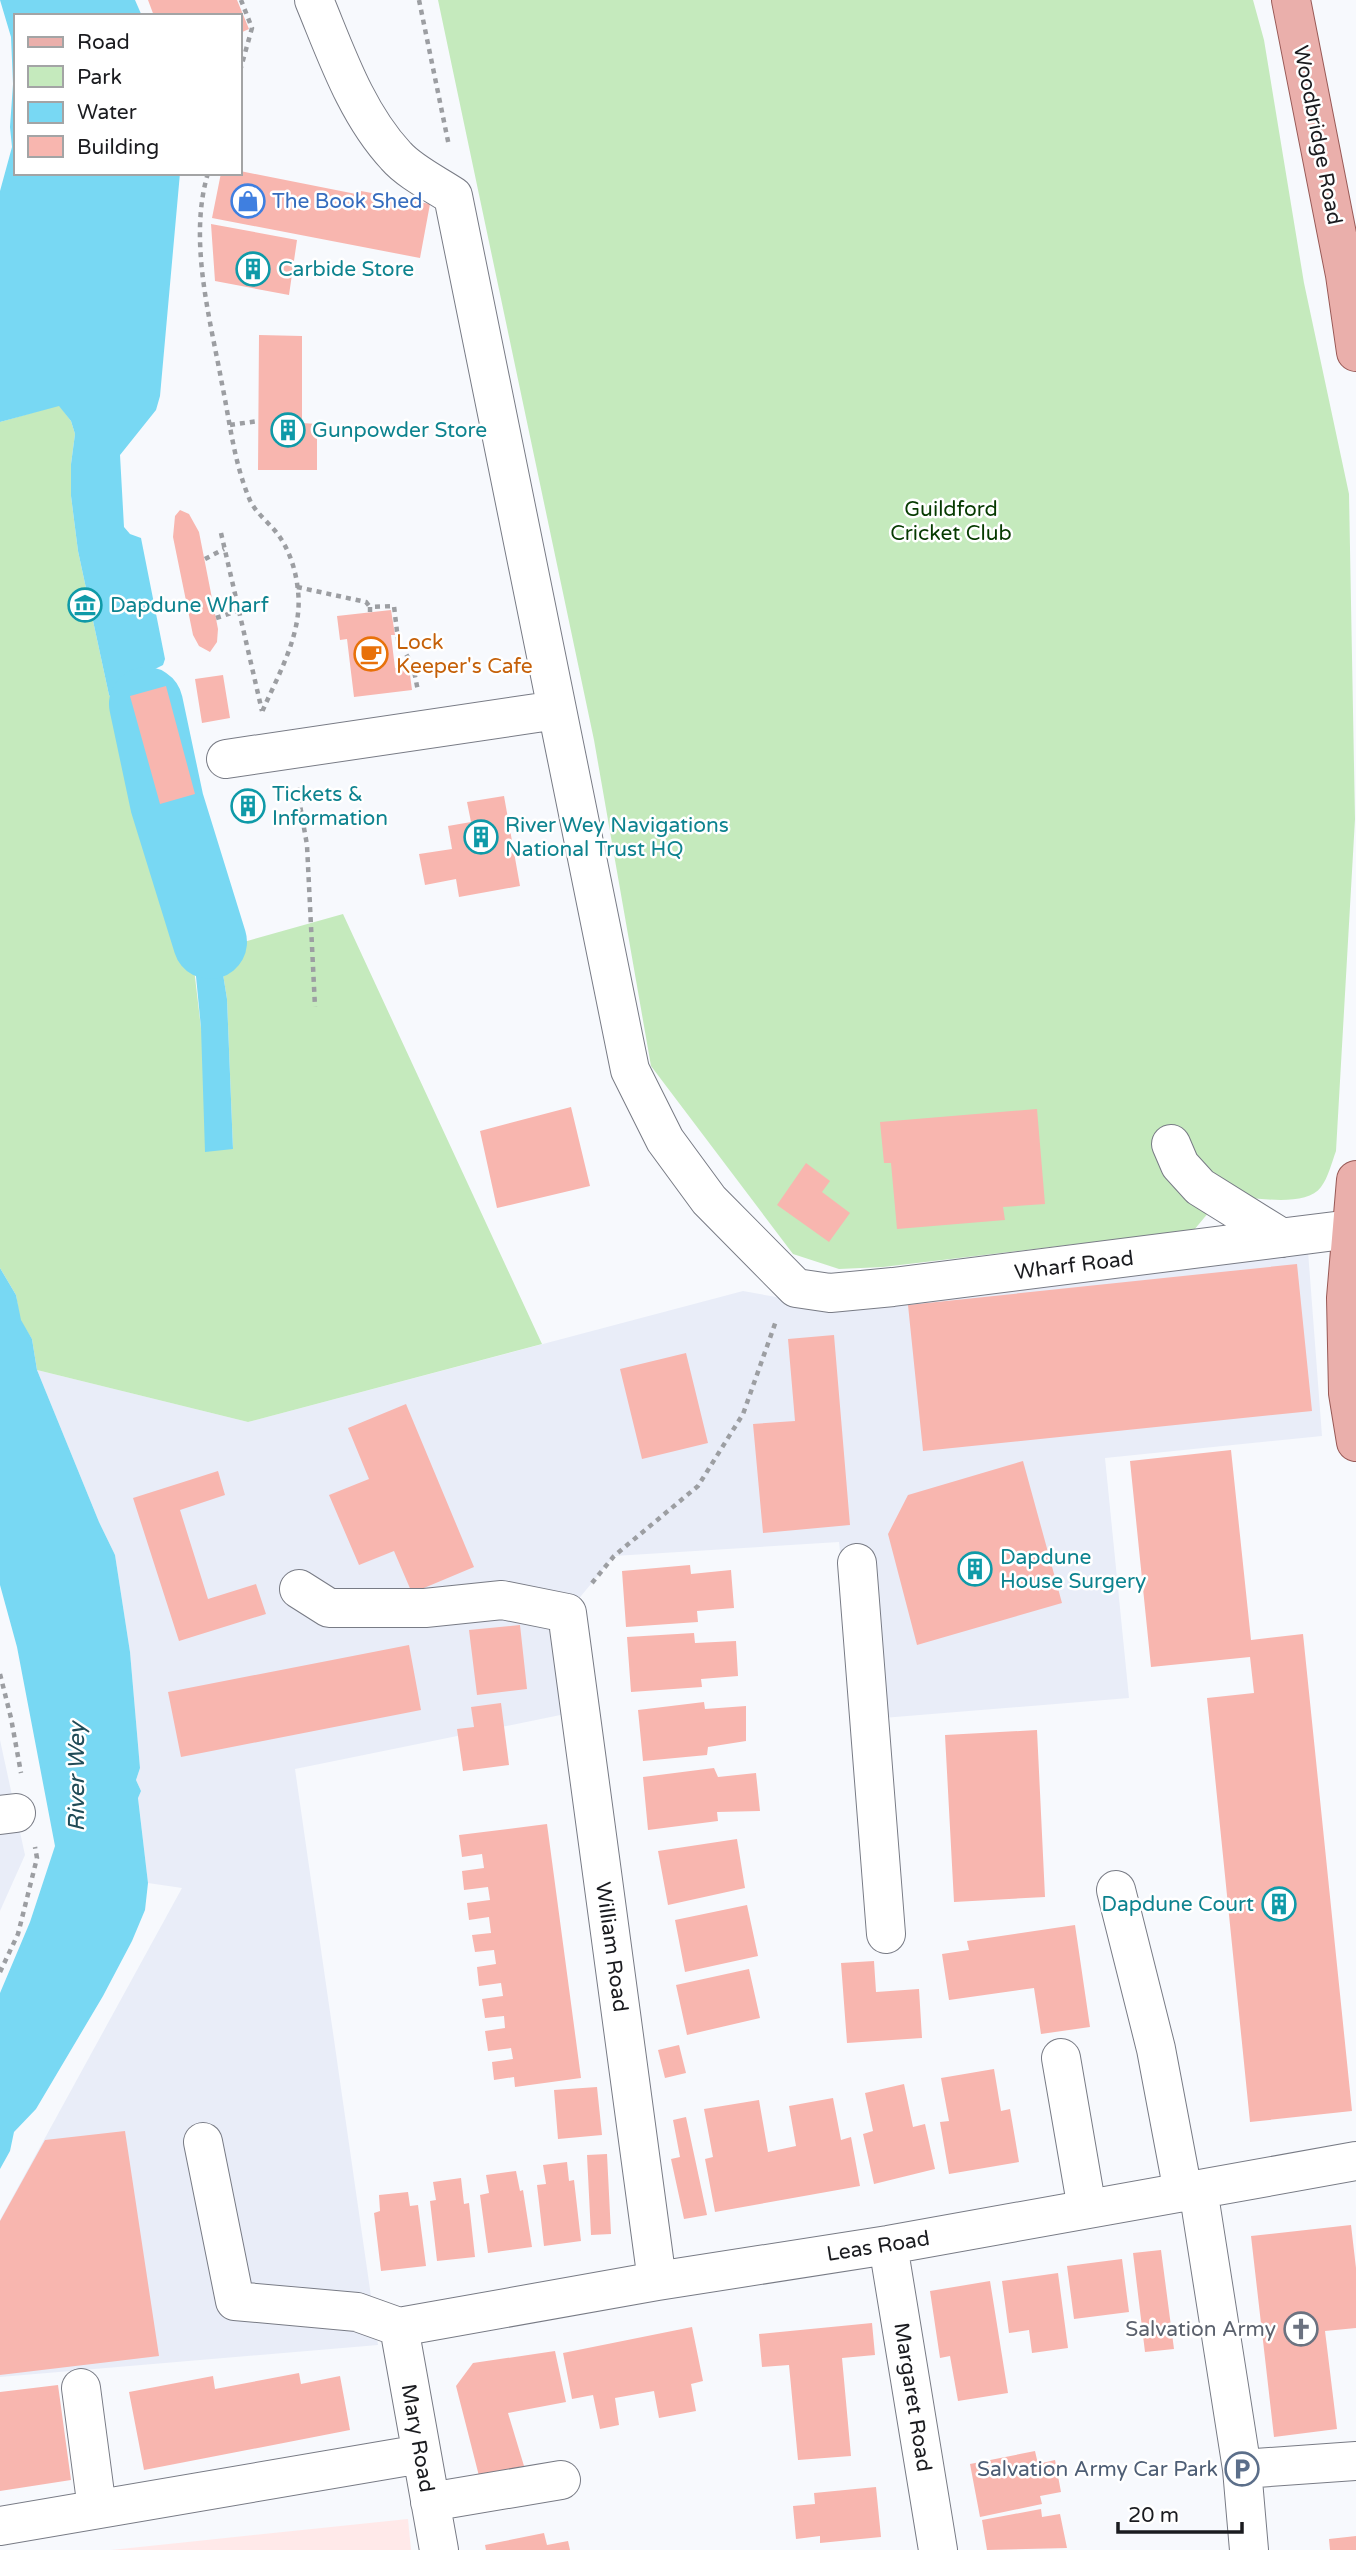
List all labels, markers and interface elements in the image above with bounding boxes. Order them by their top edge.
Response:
legend [14,14,242,175]
text: Road [77,30,130,55]
street label: Woodbridge Road [1288,43,1347,227]
text: Park [77,65,122,90]
text: Water [77,100,137,125]
text: Building [77,135,159,160]
shop icon: The Book Shed [229,182,267,220]
place label: The Book Shed [272,189,422,214]
building icon: Carbide Store [234,250,272,288]
place label: Carbide Store [278,257,414,282]
building icon: Gunpowder Store [269,411,307,449]
place label: Gunpowder Store [312,418,487,443]
park label: Guildford Cricket Club [890,497,1012,546]
museum icon: Dapdune Wharf [66,586,104,624]
place label: Dapdune Wharf [110,593,269,618]
place label: Lock Keeper's Cafe [396,630,533,679]
cafe icon: Lock Keeper's Cafe [352,635,390,673]
place label: Tickets & Information [272,782,388,831]
building icon: Tickets & Information [229,787,267,825]
place label: River Wey Navigations National Trust HQ [505,813,729,862]
building icon: River Wey Navigations National Trust HQ [462,818,500,856]
street label: Wharf Road [1013,1246,1135,1285]
place label: Dapdune House Surgery [1000,1545,1146,1594]
building icon: Dapdune House Surgery [956,1550,994,1588]
water label: River Wey [63,1720,91,1832]
street label: William Road [590,1880,633,2014]
building icon: Dapdune Court [1260,1885,1298,1923]
place label: Dapdune Court [1101,1892,1254,1917]
street label: Leas Road [825,2226,931,2267]
church icon: Salvation Army [1282,2310,1320,2348]
place label: Salvation Army [1125,2317,1276,2342]
street label: Margaret Road [888,2321,937,2473]
street label: Mary Road [396,2382,439,2494]
parking icon: Salvation Army Car Park [1223,2450,1261,2488]
place label: Salvation Army Car Park [977,2457,1218,2482]
scale bar [1118,2490,1242,2534]
text: 20 m [1128,2503,1179,2528]

